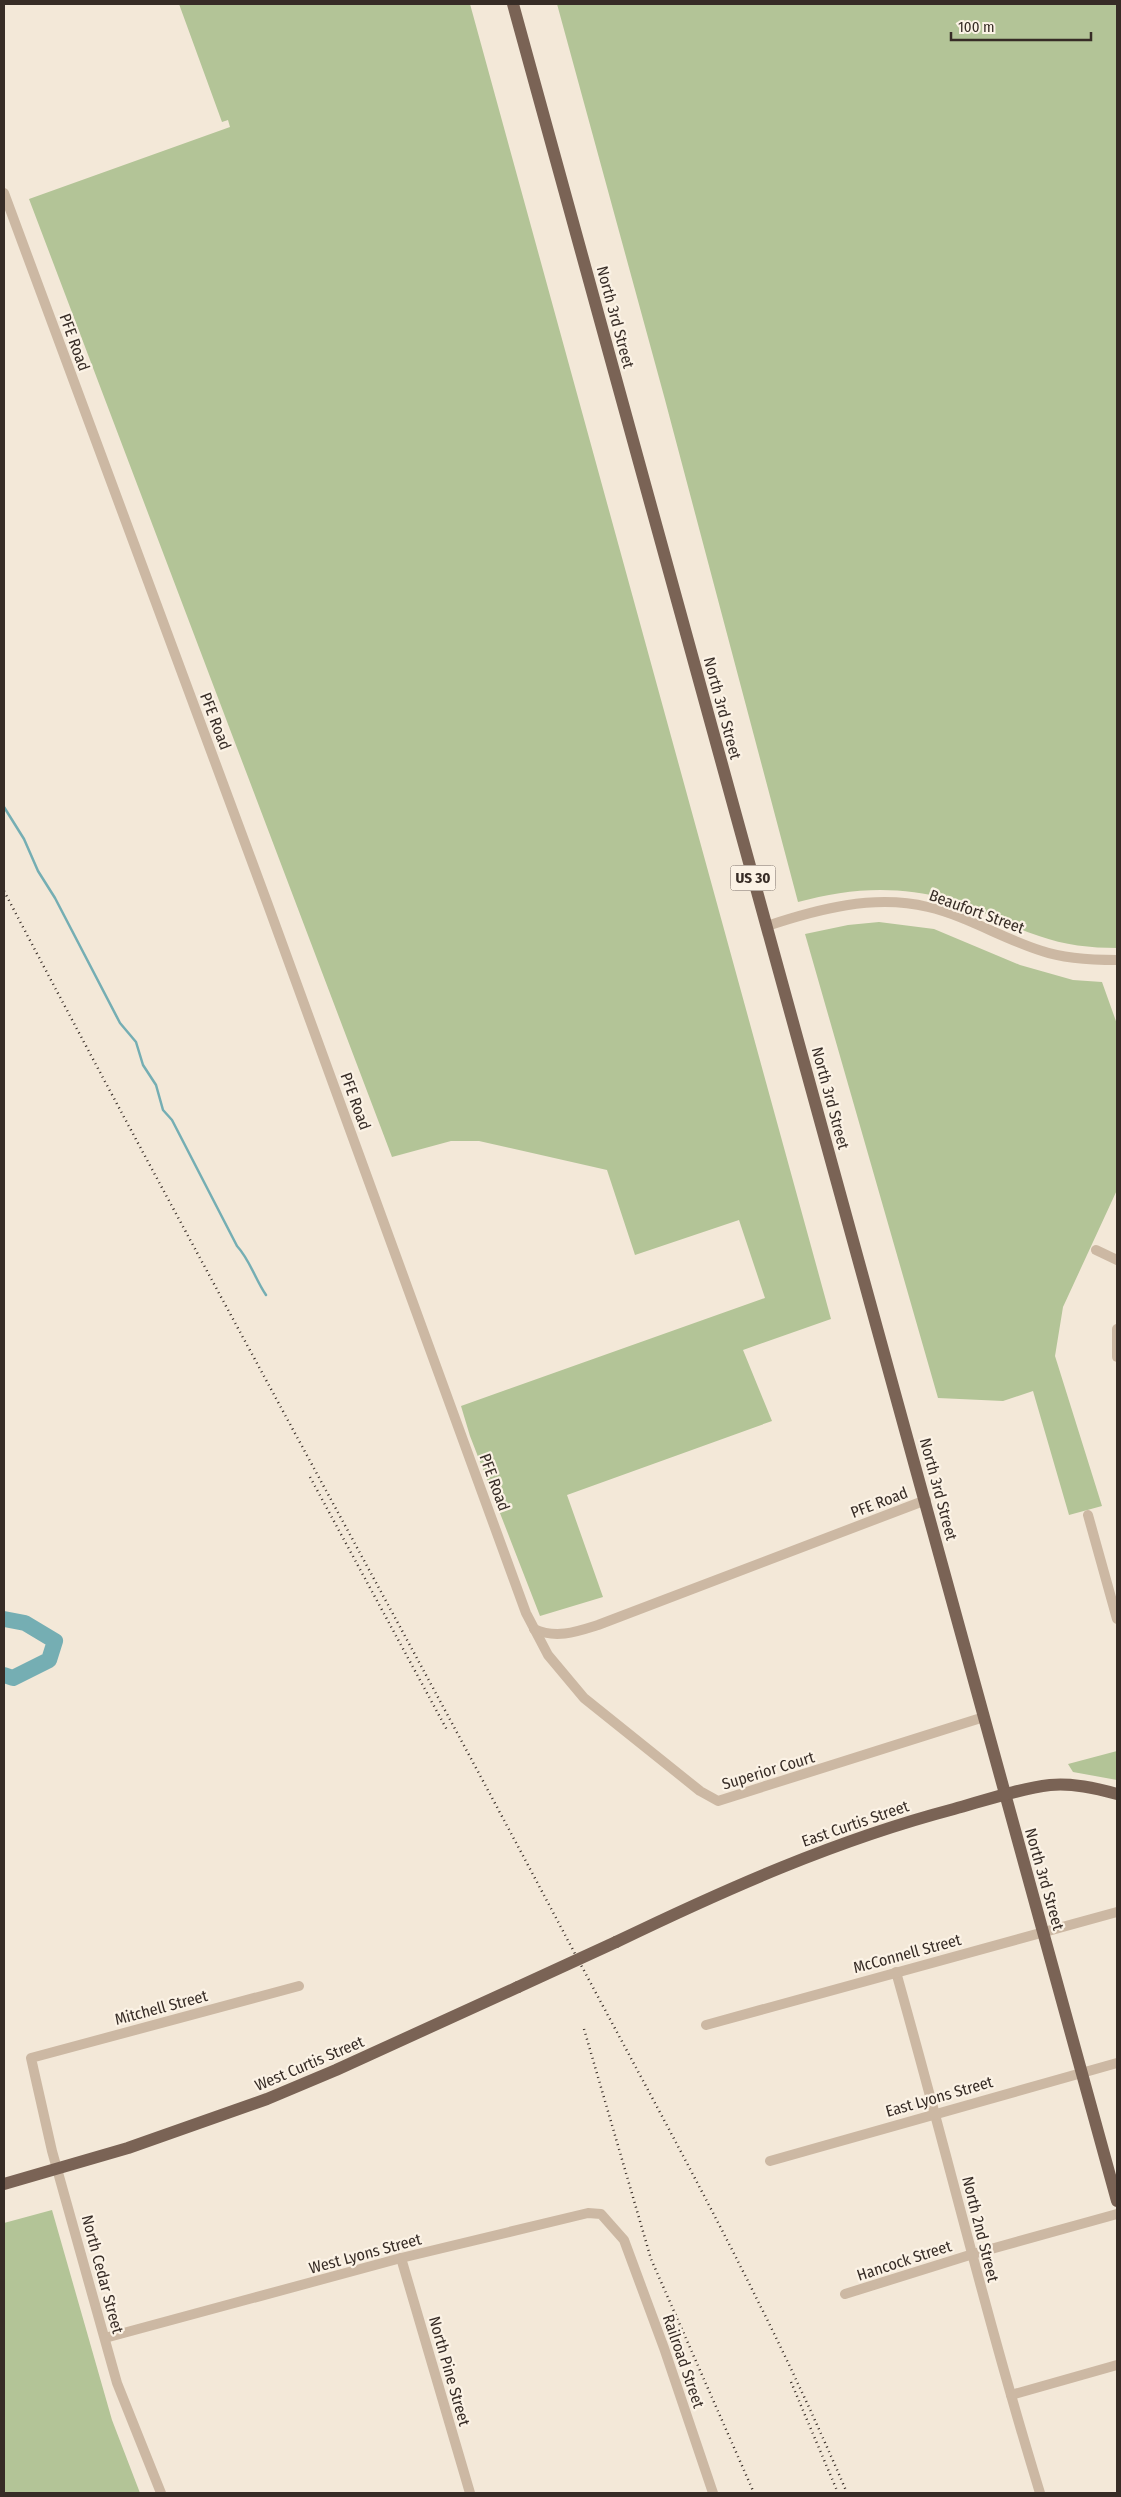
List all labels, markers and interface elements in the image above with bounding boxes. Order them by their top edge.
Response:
scale bar [951,10,1091,42]
text: 100 m [958,18,995,36]
street label: North 3rd Street [593,264,639,371]
street label: PFE Road [55,311,94,374]
street label: North 3rd Street [700,655,746,762]
street label: PFE Road [196,690,235,753]
road number: US 30 [730,866,776,890]
street label: Beaufort Street [927,885,1028,938]
street label: North 3rd Street [808,1045,854,1152]
street label: PFE Road [336,1070,375,1133]
street label: North 3rd Street [916,1436,962,1543]
street label: PFE Road [475,1451,514,1514]
street label: PFE Road [848,1483,911,1522]
street label: Superior Court [720,1747,817,1794]
street label: East Curtis Street [799,1796,912,1851]
street label: North 3rd Street [1021,1826,1068,1933]
street label: McConnell Street [851,1930,964,1977]
street label: Mitchell Street [113,1986,210,2029]
street label: West Curtis Street [252,2032,367,2095]
street label: East Lyons Street [883,2072,996,2121]
street label: North 2nd Street [958,2174,1003,2285]
street label: North Cedar Street [78,2213,128,2336]
street label: West Lyons Street [307,2229,424,2278]
street label: Hancock Street [854,2236,955,2285]
street label: Railroad Street [659,2312,709,2411]
street label: North Pine Street [425,2314,474,2429]

